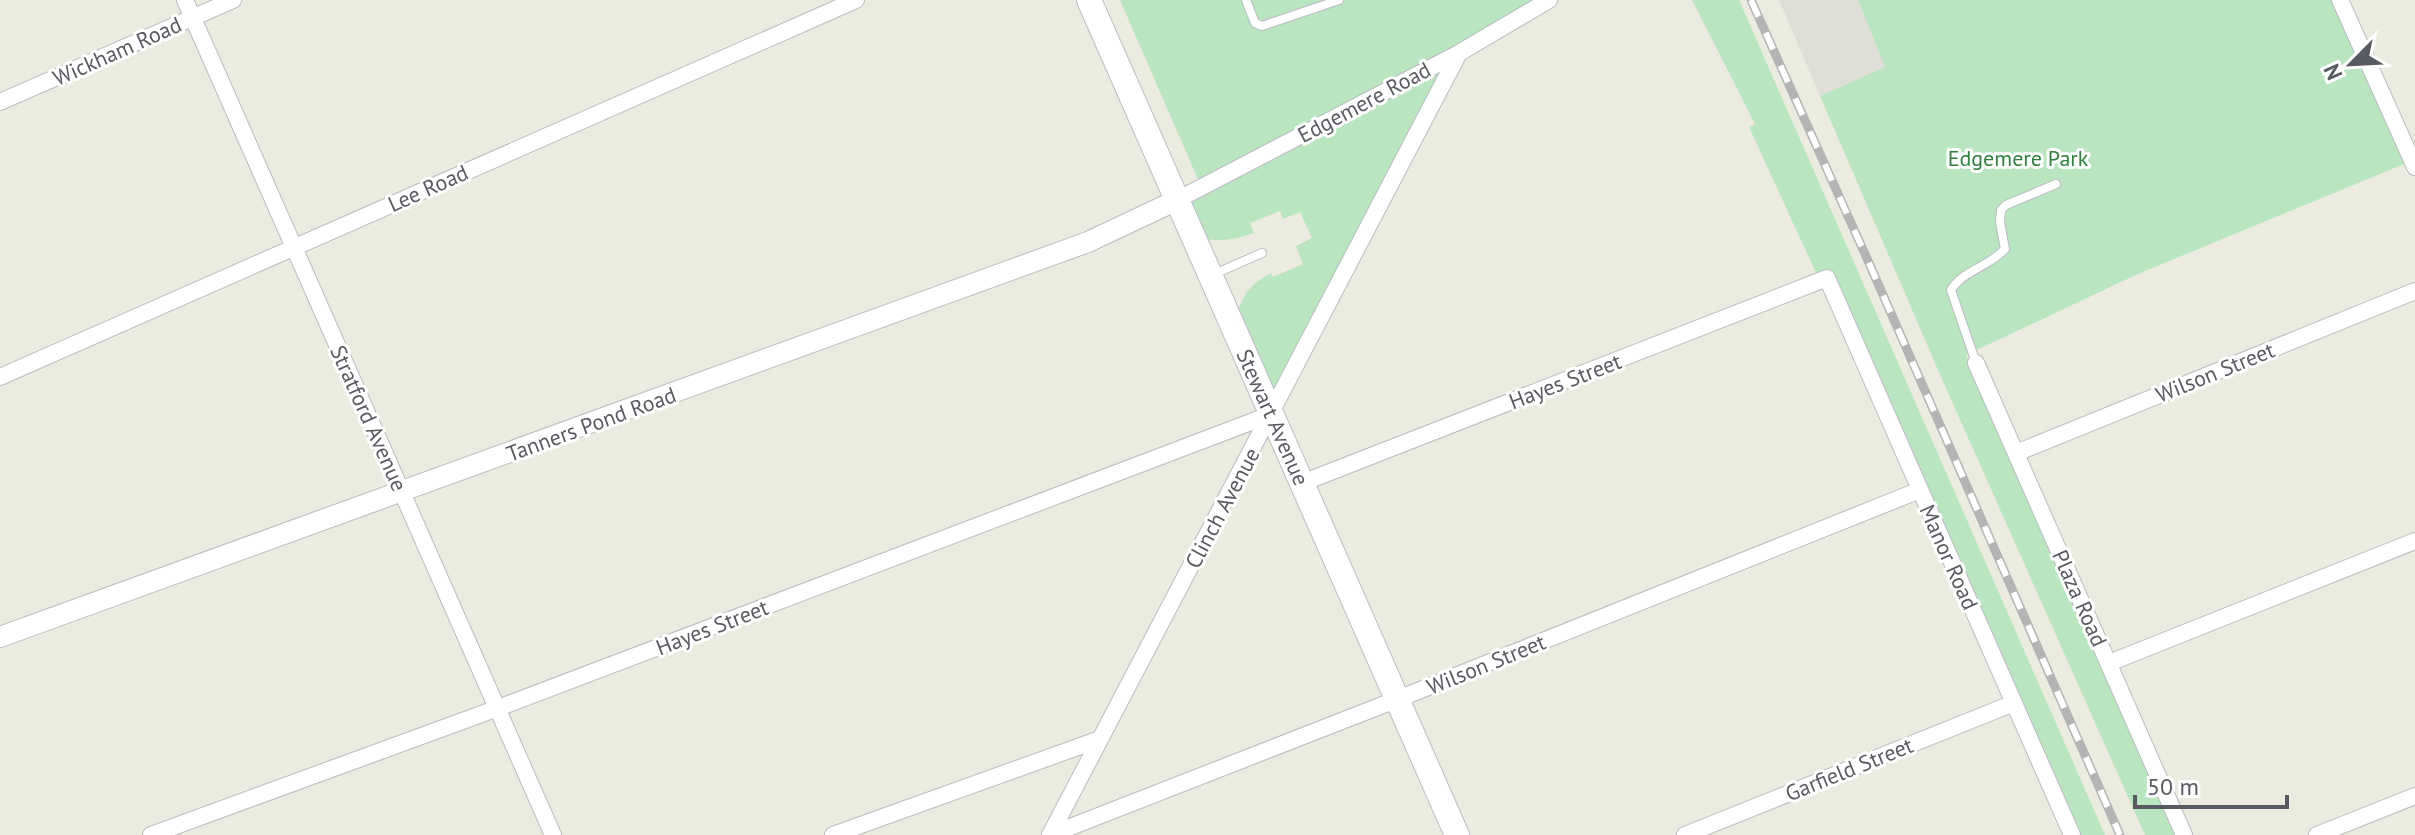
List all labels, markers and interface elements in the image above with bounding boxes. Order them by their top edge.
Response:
street label: Wickham Road [48,10,186,92]
north arrow [2311,24,2391,104]
street label: Edgemere Road [1293,55,1435,149]
text: N [2317,60,2348,84]
park label: Edgemere Park [1948,144,2089,172]
street label: Lee Road [384,158,472,218]
street label: Wilson Street [2151,335,2279,409]
street label: Stratford Avenue [324,341,414,495]
street label: Stewart Avenue [1230,344,1316,490]
street label: Hayes Street [1505,347,1626,415]
street label: Tanners Pond Road [502,380,680,468]
street label: Clinch Avenue [1178,443,1266,573]
street label: Manor Road [1913,500,1985,614]
street label: Plaza Road [2046,545,2114,651]
street label: Hayes Street [652,593,773,661]
street label: Wilson Street [1422,627,1550,701]
street label: Garfield Street [1781,730,1917,807]
scale bar [2135,759,2287,809]
text: 50 m [2147,771,2199,802]

